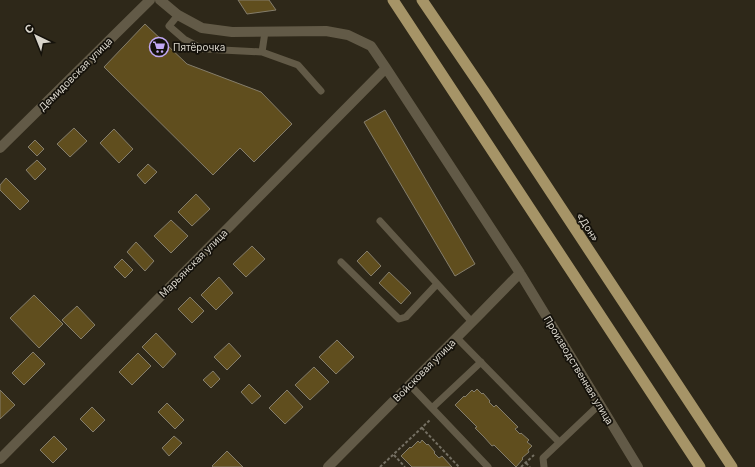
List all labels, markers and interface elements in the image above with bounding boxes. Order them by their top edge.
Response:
north arrow [16,16,56,56]
text: С [21,21,37,37]
street label: Демидовская улица [36,35,114,113]
supermarket icon: Пятёрочка [148,36,170,58]
place label: Пятёрочка [173,41,225,53]
street label: «Дон» [574,210,602,244]
street label: Марьянская улица [156,226,230,300]
street label: Производственная улица [542,314,616,426]
street label: Войсковая улица [390,336,458,404]

